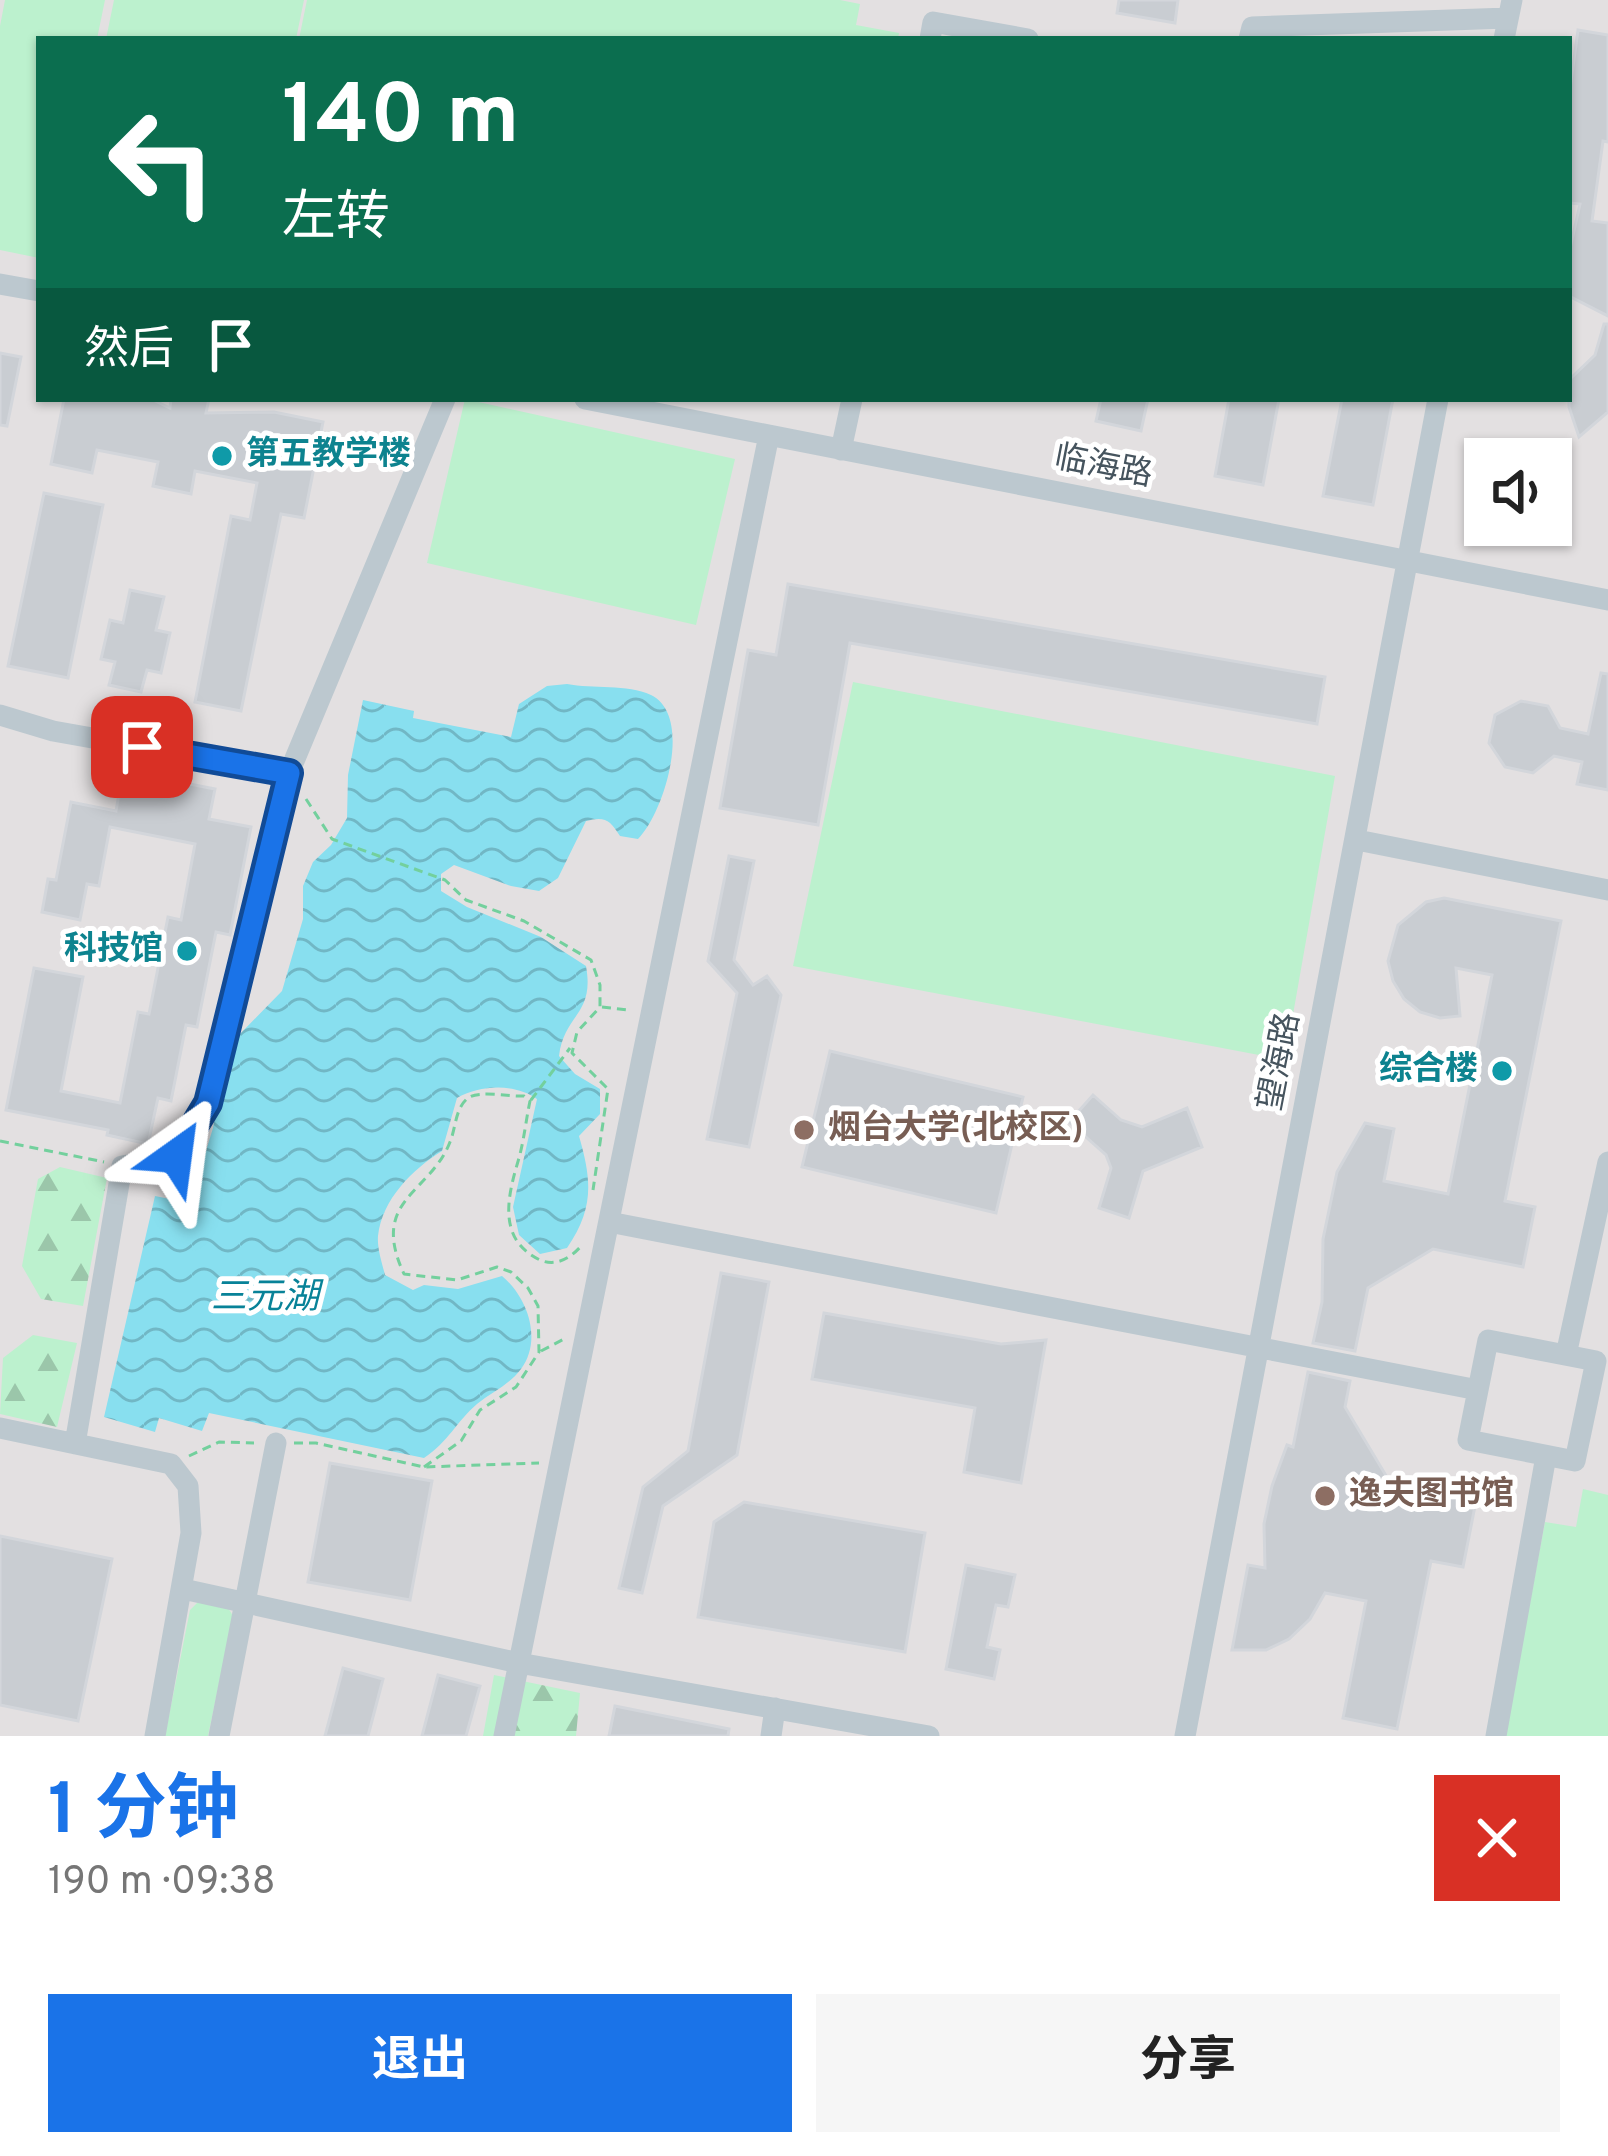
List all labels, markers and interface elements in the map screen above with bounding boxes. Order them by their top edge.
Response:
text: 140 m [282,67,519,173]
icon: left [84,84,240,240]
text: 左转 [282,186,390,255]
icon: arrive [198,312,264,378]
text: 然后 [84,323,174,380]
place label: 第五教学楼 [246,435,411,477]
street label: 临海路 [1050,438,1156,498]
map controls [1464,438,1572,546]
button: sound [1464,438,1572,546]
marker: 第五教学楼 [209,443,235,469]
pin [91,696,193,798]
icon: arrive [109,714,175,780]
place label: 科技馆 [64,930,163,972]
marker: 科技馆 [174,938,200,964]
street label: 望海路 [1251,1009,1311,1115]
place label: 综合楼 [1379,1050,1478,1092]
marker: 综合楼 [1489,1058,1515,1084]
position arrow [113,1093,239,1219]
place label: 烟台大学(北校区) [828,1109,1084,1151]
marker: 烟台大学(北校区) [791,1117,817,1143]
water label: 三元湖 [211,1276,324,1322]
place label: 逸夫图书馆 [1349,1475,1514,1517]
marker: 逸夫图书馆 [1312,1483,1338,1509]
text: 1 分钟 [48,1768,239,1860]
button: close [1434,1775,1560,1901]
text: 190 m · 09:38 [48,1859,276,1908]
button: 退出 [48,1994,792,2132]
button: 分享 [816,1994,1560,2132]

